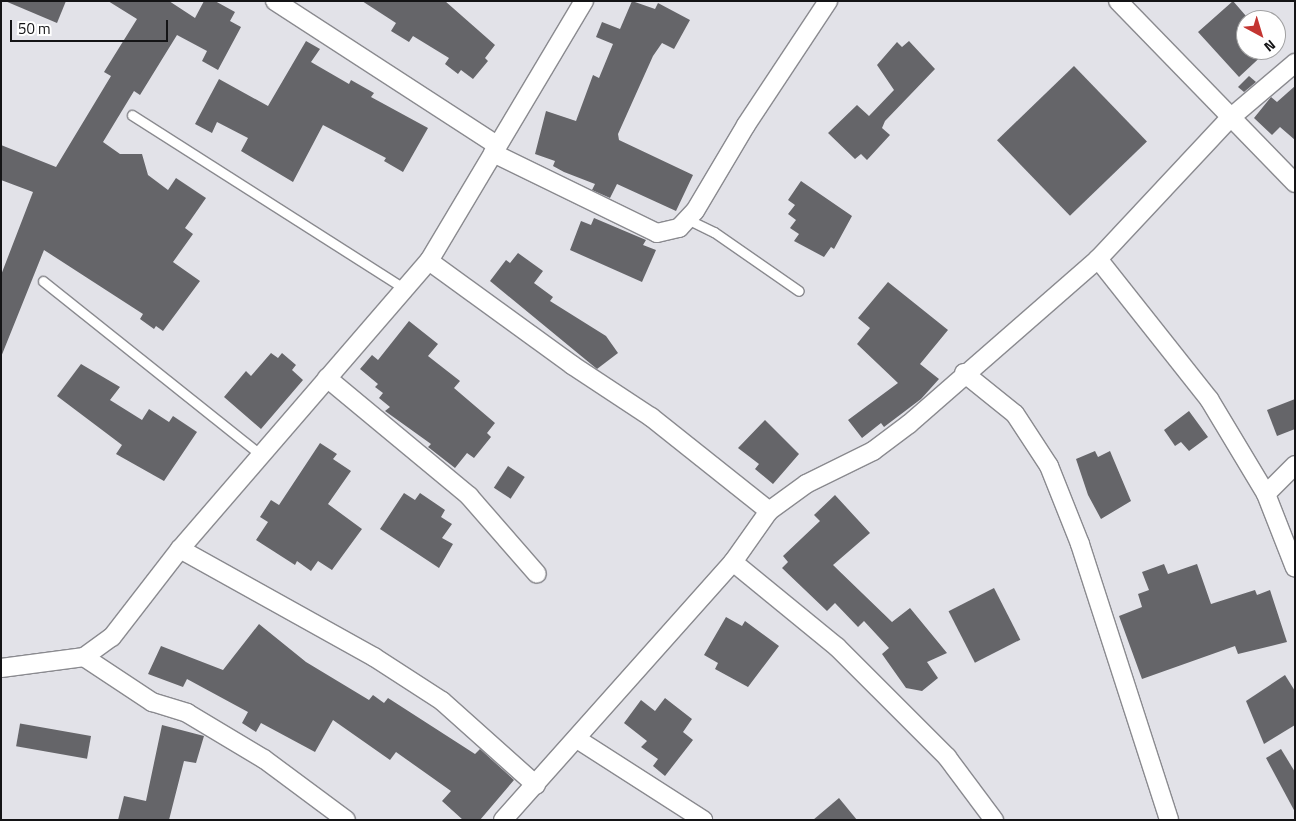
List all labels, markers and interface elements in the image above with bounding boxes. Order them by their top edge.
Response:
scale bar [12,10,170,42]
north arrow [1236,10,1286,60]
text: 50 m [18,17,51,40]
text: N [1260,35,1281,57]

